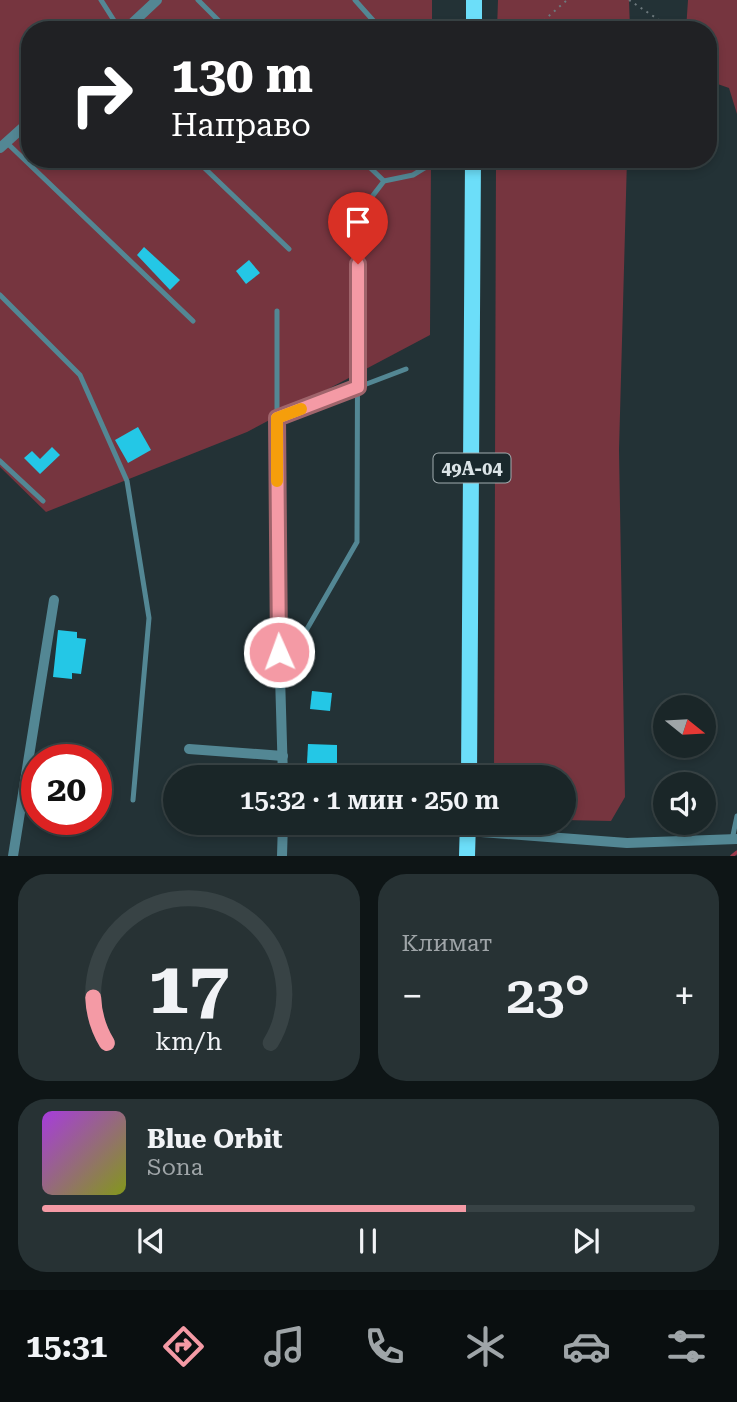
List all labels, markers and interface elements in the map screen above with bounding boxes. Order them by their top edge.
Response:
text: 130 m [171,47,313,104]
icon: right [56,49,147,140]
text: Направо [171,106,311,144]
pin [328,192,388,264]
icon: arrive [339,203,377,241]
road number: 49А-04 [434,454,510,482]
position arrow [242,615,316,689]
north arrow [653,695,716,758]
map controls [653,695,716,835]
speed limit sign: 20 [21,744,112,835]
button: sound [653,772,716,835]
text: 15:32 · 1 мин · 250 m [240,785,499,815]
text: Климат [402,930,492,957]
text: 17 [148,947,230,1032]
text: 23° [506,965,590,1026]
text: − [402,974,423,1018]
text: + [674,974,695,1018]
text: km/h [155,1027,222,1056]
text: Blue Orbit [147,1124,283,1154]
text: Sona [147,1154,203,1181]
icon: previous [132,1222,170,1260]
icon: pause [349,1222,387,1260]
icon: next [567,1222,605,1260]
icon: directions [159,1322,208,1371]
icon: music [260,1322,309,1371]
icon: phone [360,1322,409,1371]
icon: climate [461,1322,510,1371]
icon: car [562,1322,611,1371]
icon: filters [662,1322,711,1371]
text: 15:31 [26,1327,108,1365]

